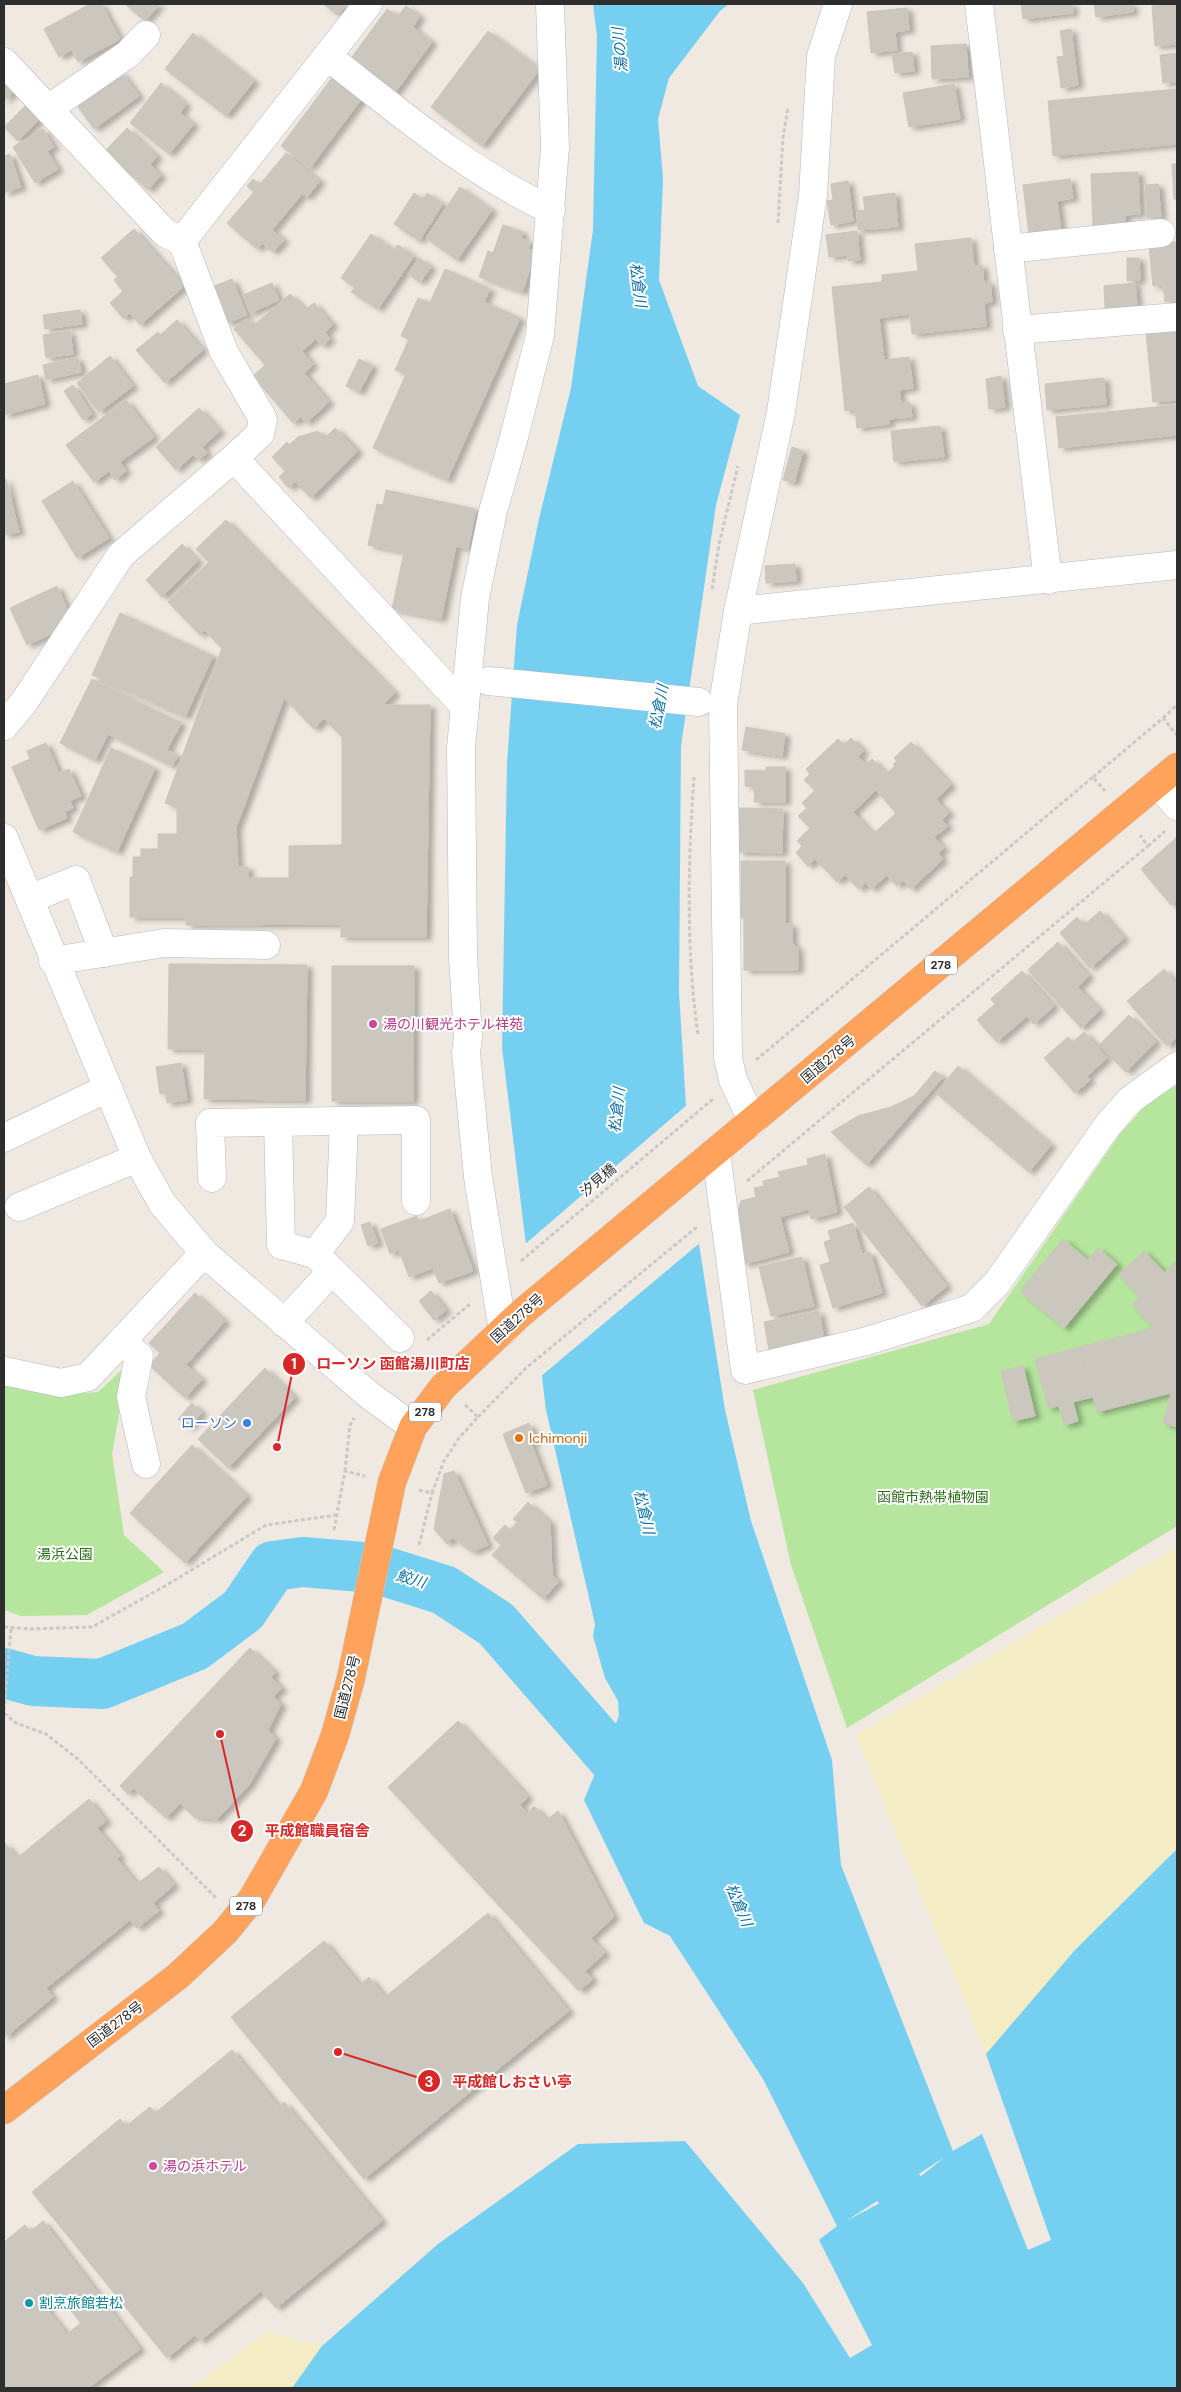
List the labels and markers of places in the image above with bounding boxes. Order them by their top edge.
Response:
place label: 湯の川観光ホテル祥苑 [383,1015,523,1033]
marker: 湯の川観光ホテル祥苑 [367,1018,379,1030]
callout: ローソン 函館湯川町店 [281,1349,480,1379]
place label: ローソン [181,1414,237,1432]
marker: ローソン [241,1417,253,1429]
place label: Ichimonji [529,1429,587,1447]
marker: Ichimonji [513,1432,525,1444]
callout: 平成館職員宿舎 [229,1816,379,1846]
callout: 平成館しおさい亭 [417,2066,582,2096]
place label: 湯の浜ホテル [163,2157,247,2175]
marker: 湯の浜ホテル [147,2160,159,2172]
place label: 割烹旅館若松 [39,2294,123,2312]
marker: 割烹旅館若松 [23,2297,35,2309]

